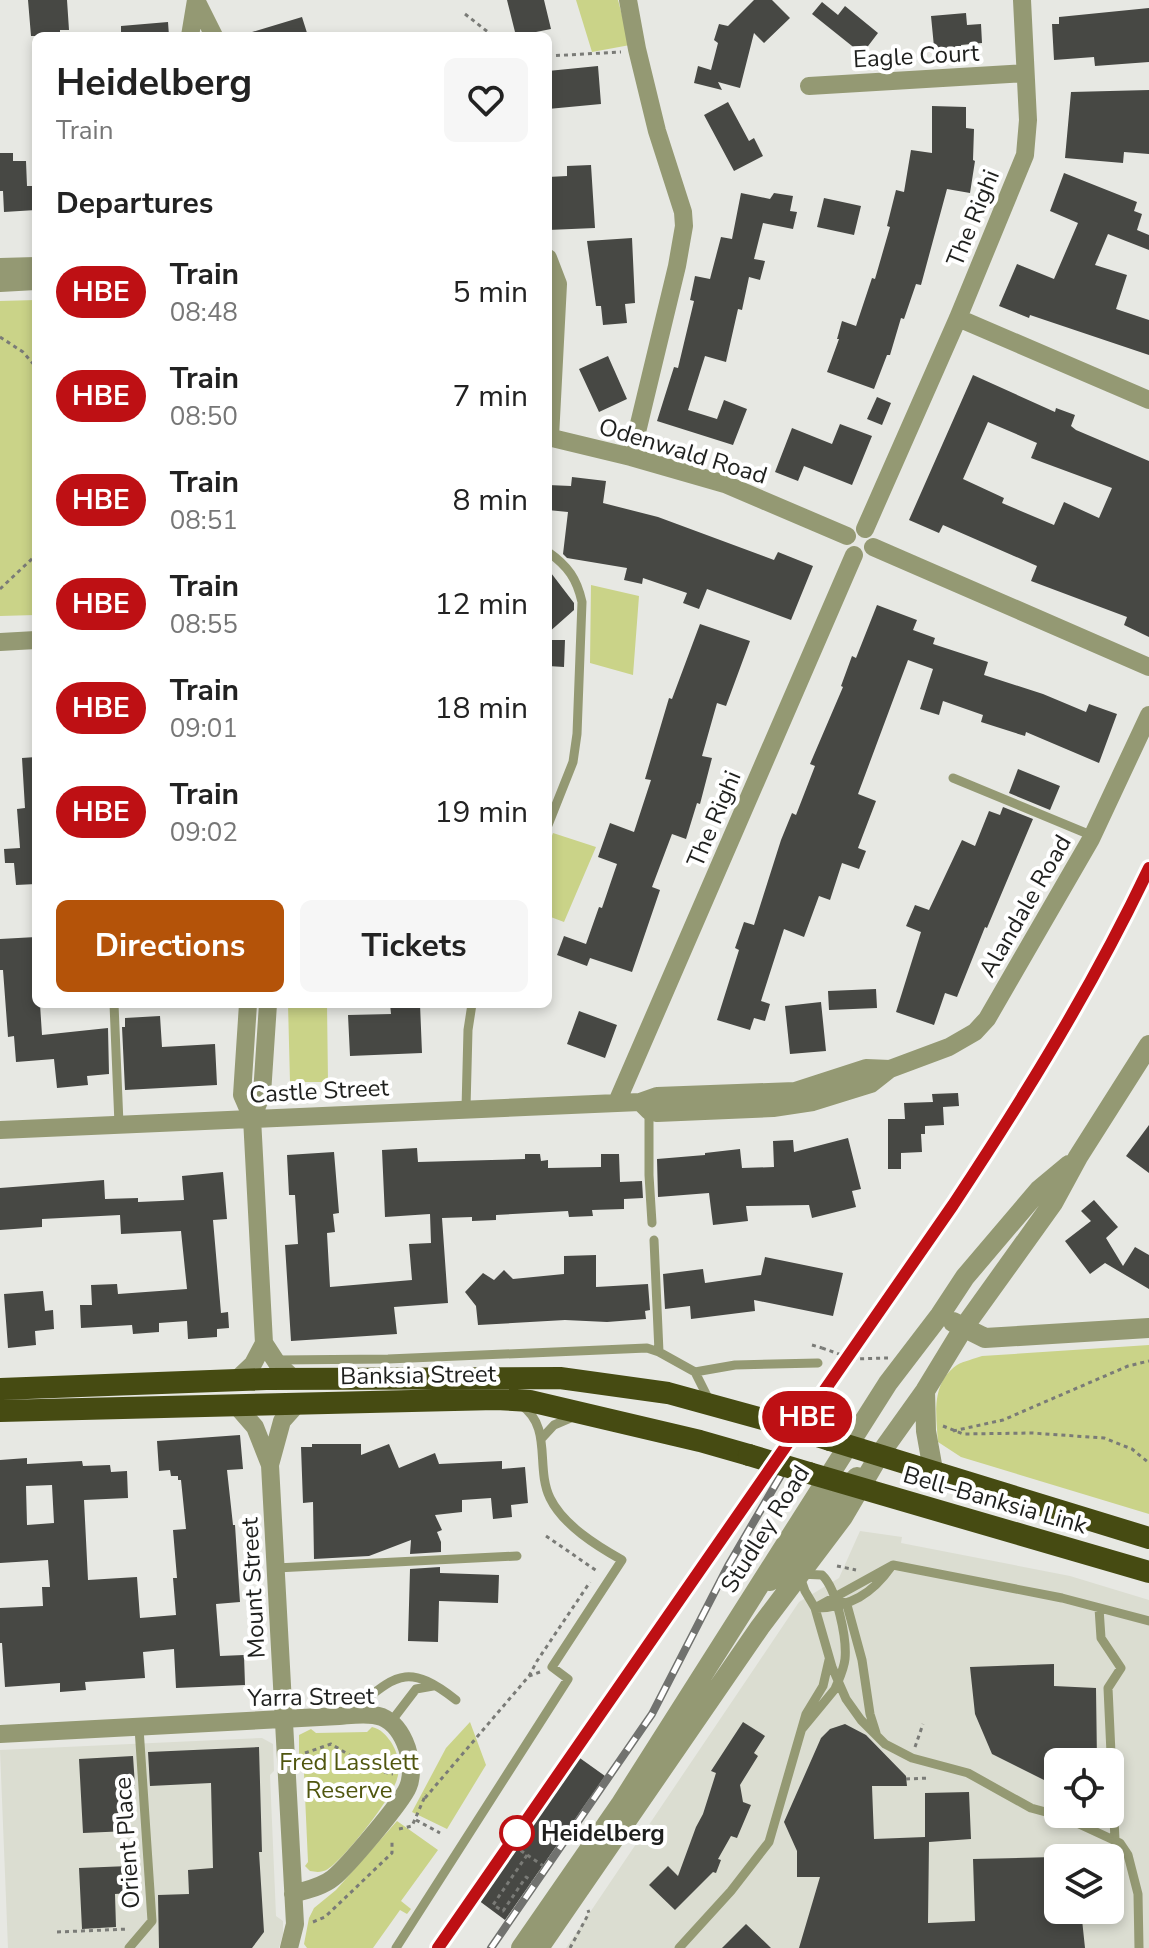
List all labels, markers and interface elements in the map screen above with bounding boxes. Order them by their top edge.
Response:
street label: Eagle Court [852,37,980,75]
text: Heidelberg [56,57,252,108]
button: heart [444,58,528,142]
text: Train [56,113,113,148]
street label: The Righi [939,165,1007,271]
text: Departures [56,183,213,224]
text: Train [170,254,239,295]
text: 5 min [453,272,528,313]
text: HBE [72,273,130,311]
text: 08:48 [170,295,238,330]
text: Train [170,358,239,399]
text: 7 min [453,376,528,417]
text: HBE [72,377,130,415]
text: 08:50 [170,399,238,434]
street label: Odenwald Road [595,410,771,492]
text: Train [170,462,239,503]
text: 8 min [453,480,528,521]
text: HBE [72,481,130,519]
text: 08:51 [170,503,238,538]
text: Train [170,566,239,607]
text: 12 min [435,584,528,625]
text: HBE [72,585,130,623]
text: 08:55 [170,607,238,642]
text: Train [170,670,239,711]
text: 18 min [435,688,528,729]
text: HBE [72,689,130,727]
text: 09:01 [170,711,238,746]
street label: The Righi [679,766,749,872]
text: Train [170,774,239,815]
text: 19 min [435,792,528,833]
text: HBE [72,793,130,831]
text: 09:02 [170,815,238,850]
street label: Alandale Road [971,829,1079,983]
button: Directions [56,900,284,992]
button: Tickets [300,900,528,992]
street label: Castle Street [248,1071,390,1111]
street label: Banksia Street [340,1358,497,1392]
line badge: HBE [761,1391,853,1443]
text: HBE [778,1398,836,1436]
street label: Bell–Banksia Link [899,1458,1092,1542]
street label: Studley Road [713,1459,817,1599]
street label: Mount Street [233,1516,273,1659]
street label: Yarra Street [246,1680,375,1714]
park label: Fred Lasslett Reserve [279,1746,419,1806]
map controls [1044,1748,1124,1924]
button: locate [1044,1748,1124,1828]
street label: Orient Place [106,1776,148,1910]
marker: Heidelberg [500,1816,534,1850]
place label: Heidelberg [541,1817,665,1849]
button: layers [1044,1844,1124,1924]

